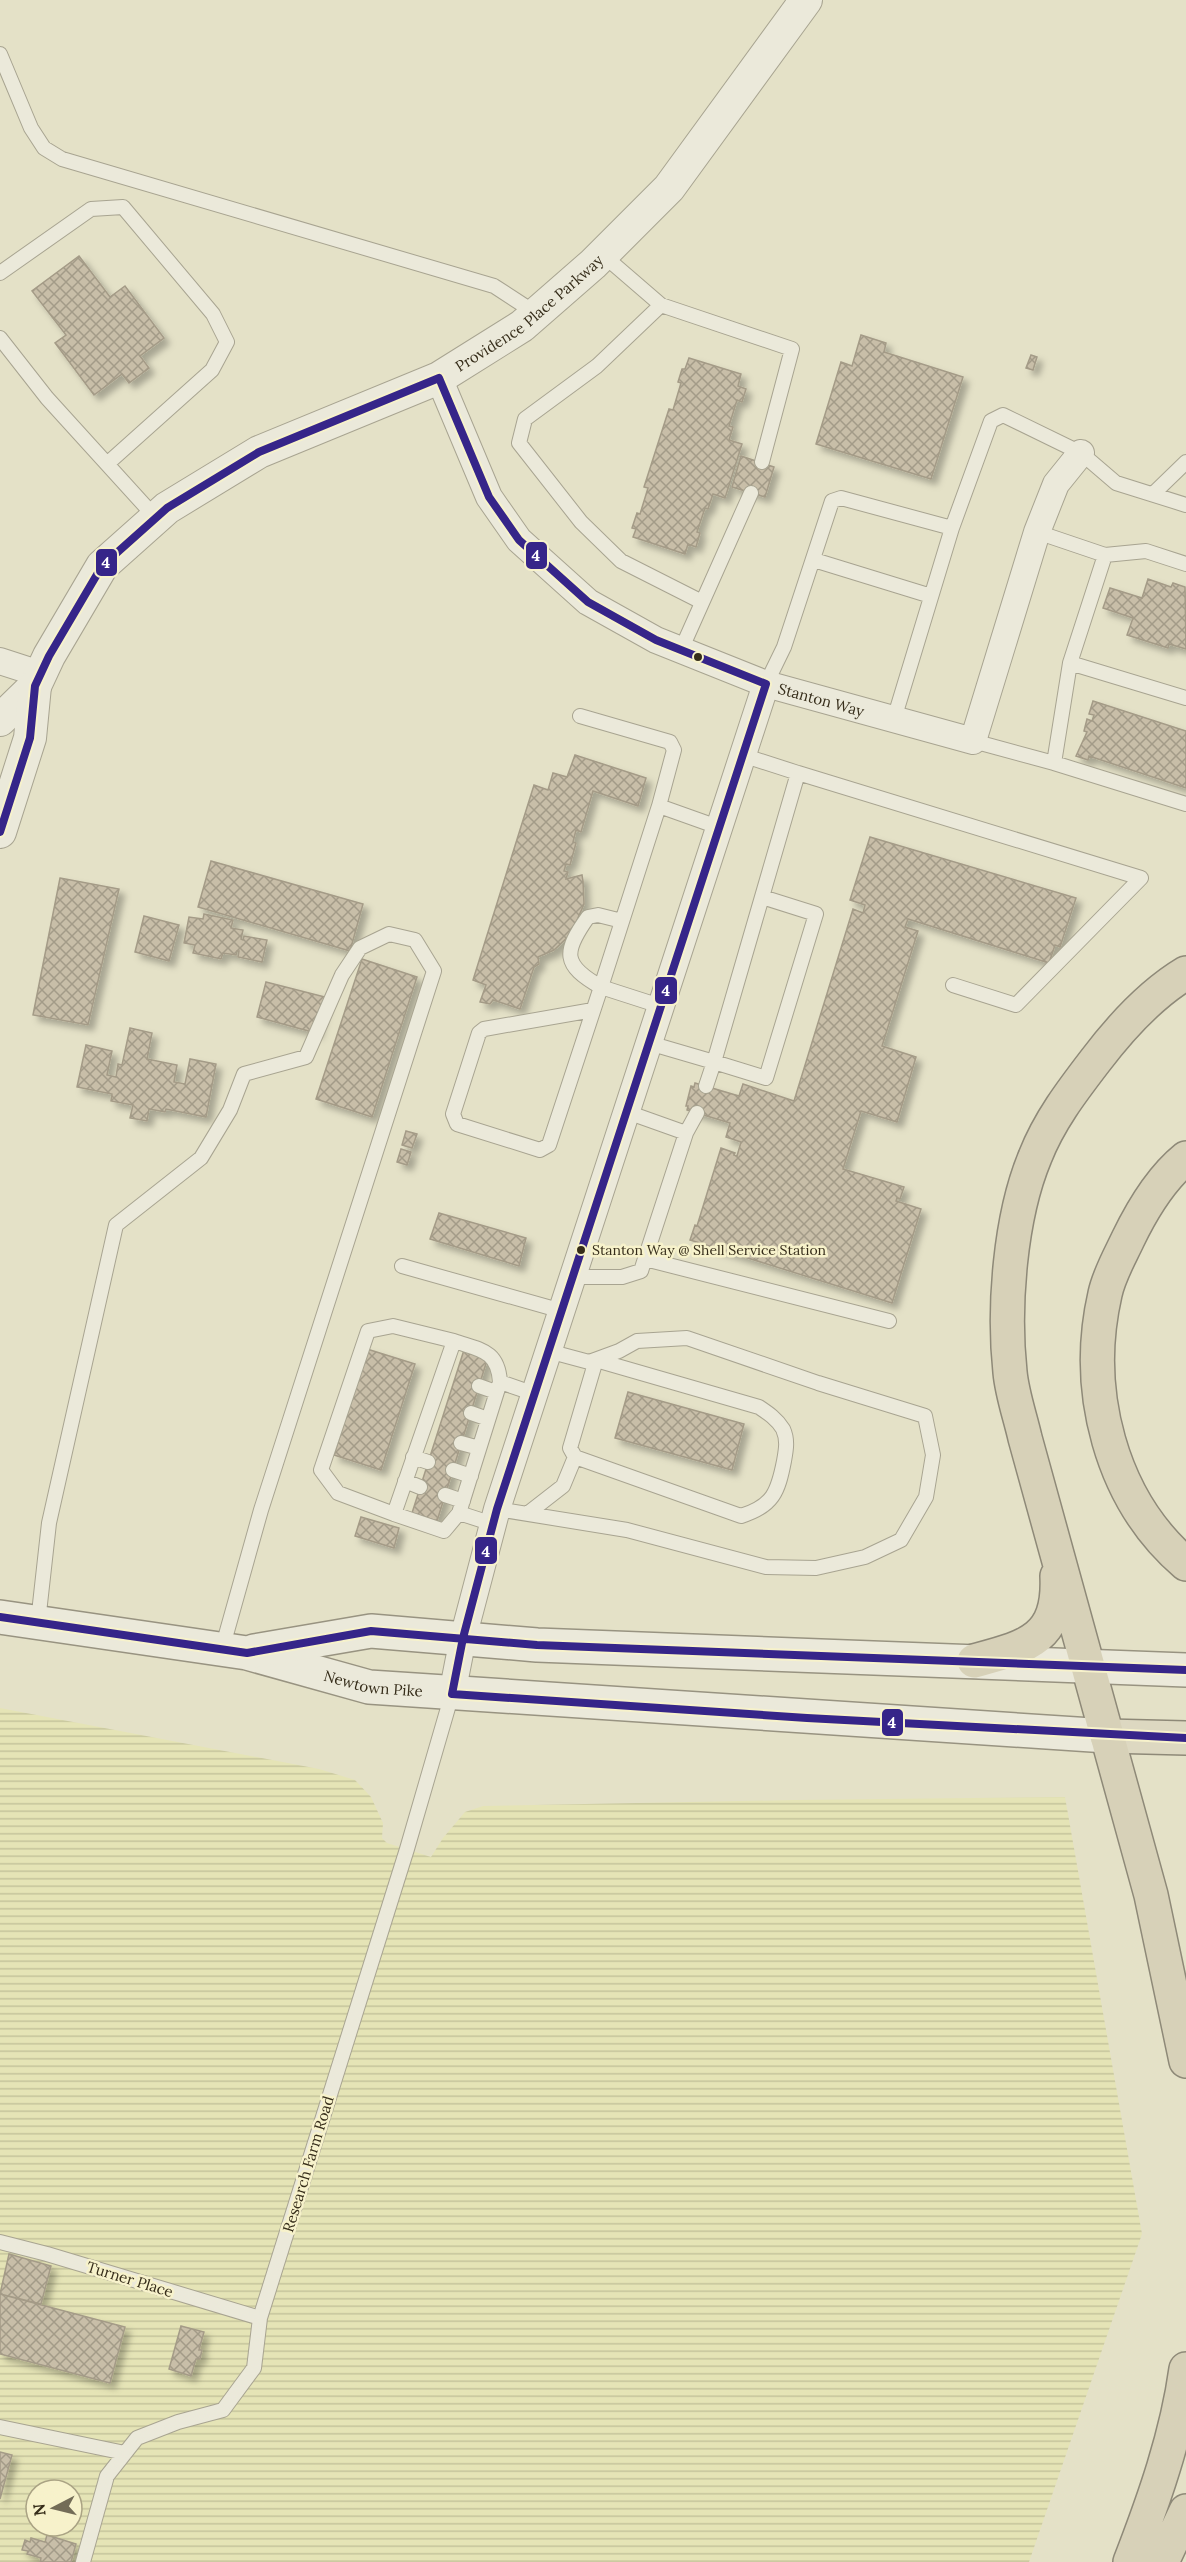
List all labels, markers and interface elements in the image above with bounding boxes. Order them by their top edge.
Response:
street label: Providence Place Parkway [451,250,607,375]
line badge: 4 [525,541,548,570]
text: 4 [532,545,541,565]
line badge: 4 [95,548,118,577]
text: 4 [102,552,111,572]
unlabelled marker [692,651,704,663]
street label: Stanton Way [776,678,867,720]
line badge: 4 [654,976,678,1005]
text: 4 [662,980,671,1000]
place label: Stanton Way @ Shell Service Station [592,1241,827,1259]
marker: Stanton Way @ Shell Service Station [575,1244,587,1256]
line badge: 4 [474,1536,498,1565]
text: 4 [482,1541,491,1561]
street label: Newtown Pike [322,1665,423,1700]
line badge: 4 [881,1708,904,1737]
text: 4 [888,1712,897,1732]
street label: Research Farm Road [278,2094,338,2234]
street label: Turner Place [84,2257,176,2301]
north arrow [24,2478,84,2538]
text: N [28,2502,50,2517]

